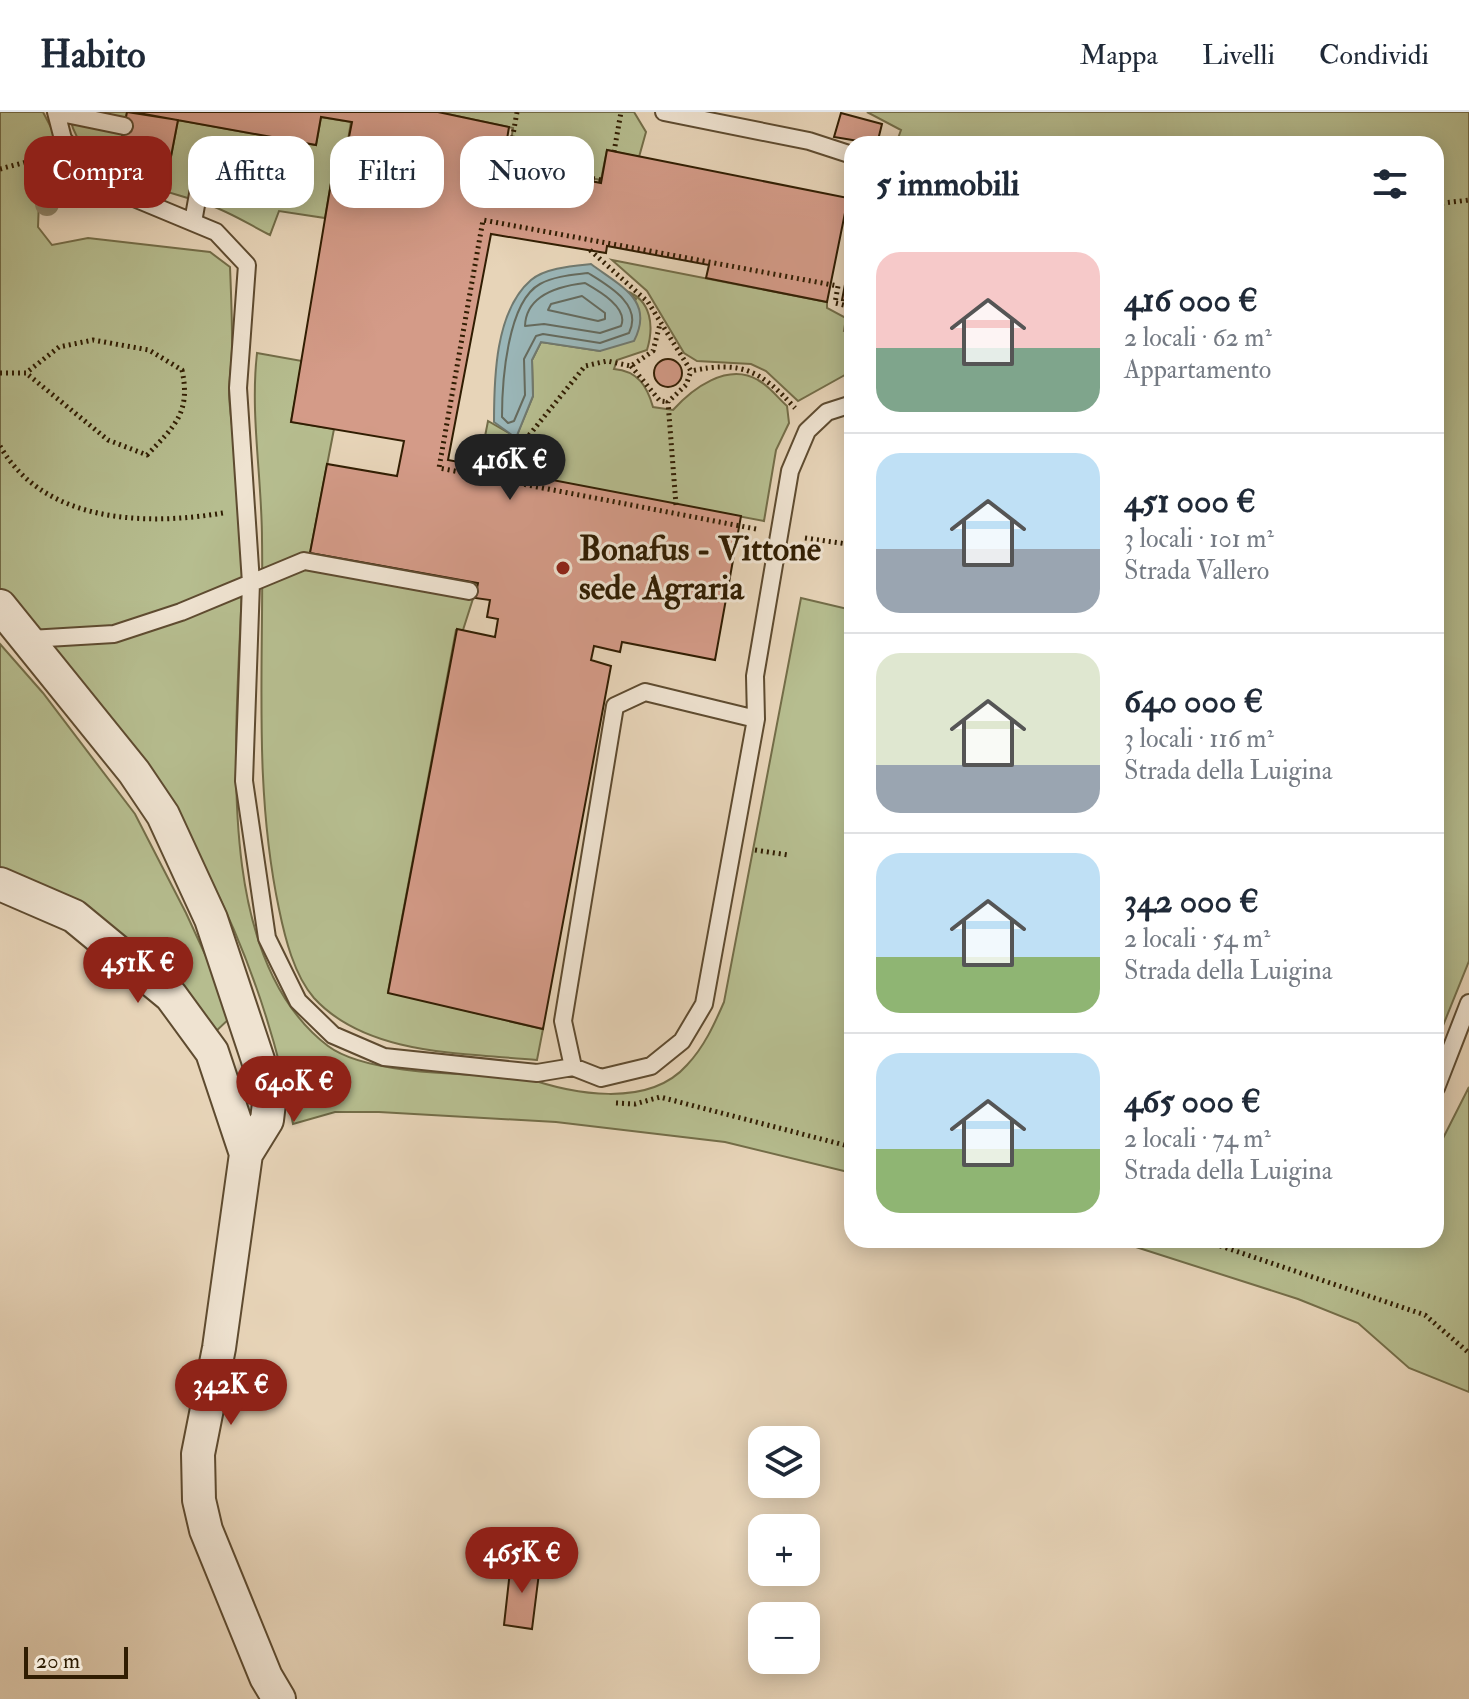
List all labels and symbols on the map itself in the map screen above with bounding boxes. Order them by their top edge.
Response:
pin: 416K € [445,434,575,502]
place label: Bonafus - Vittone sede Agraria [579,528,822,610]
marker: Bonafus - Vittone sede Agraria [554,559,572,577]
pin: 451K € [73,937,203,1005]
pin: 640K € [229,1056,359,1124]
pin: 342K € [166,1359,296,1427]
pin: 465K € [457,1527,587,1595]
scale bar [24,1643,128,1679]

